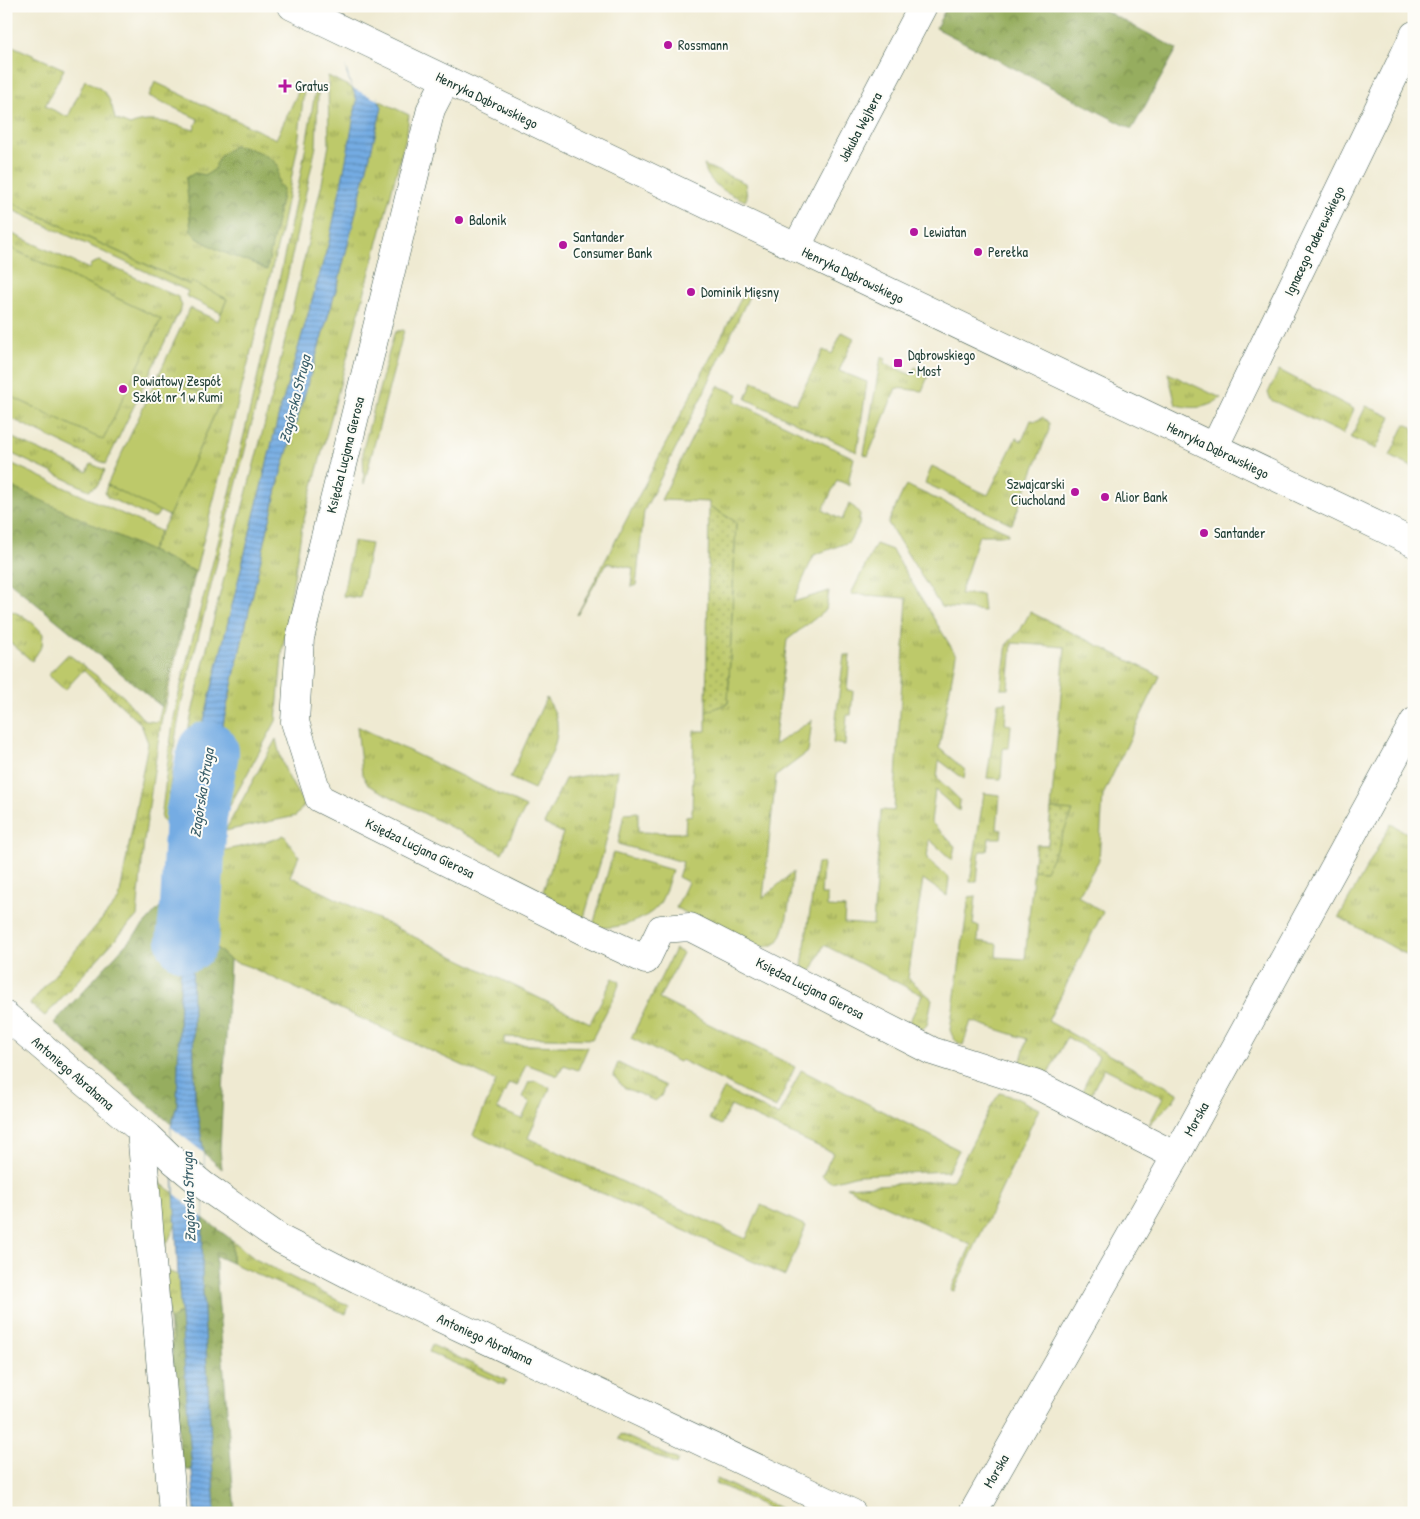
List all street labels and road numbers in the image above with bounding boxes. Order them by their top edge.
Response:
street label: Henryka Dąbrowskiego [433,67,542,134]
street label: Jakuba Wejhera [833,88,887,165]
street label: Ignacego Paderewskiego [1279,182,1349,299]
street label: Henryka Dąbrowskiego [799,242,908,309]
street label: Księdza Lucjana Gierosa [321,394,369,515]
street label: Henryka Dąbrowskiego [1164,417,1273,484]
street label: Księdza Lucjana Gierosa [362,813,478,883]
street label: Księdza Lucjana Gierosa [752,952,868,1024]
street label: Antoniego Abrahama [27,1031,119,1115]
street label: Morska [1179,1098,1213,1139]
street label: Antoniego Abrahama [434,1308,537,1370]
street label: Morska [978,1450,1013,1491]

